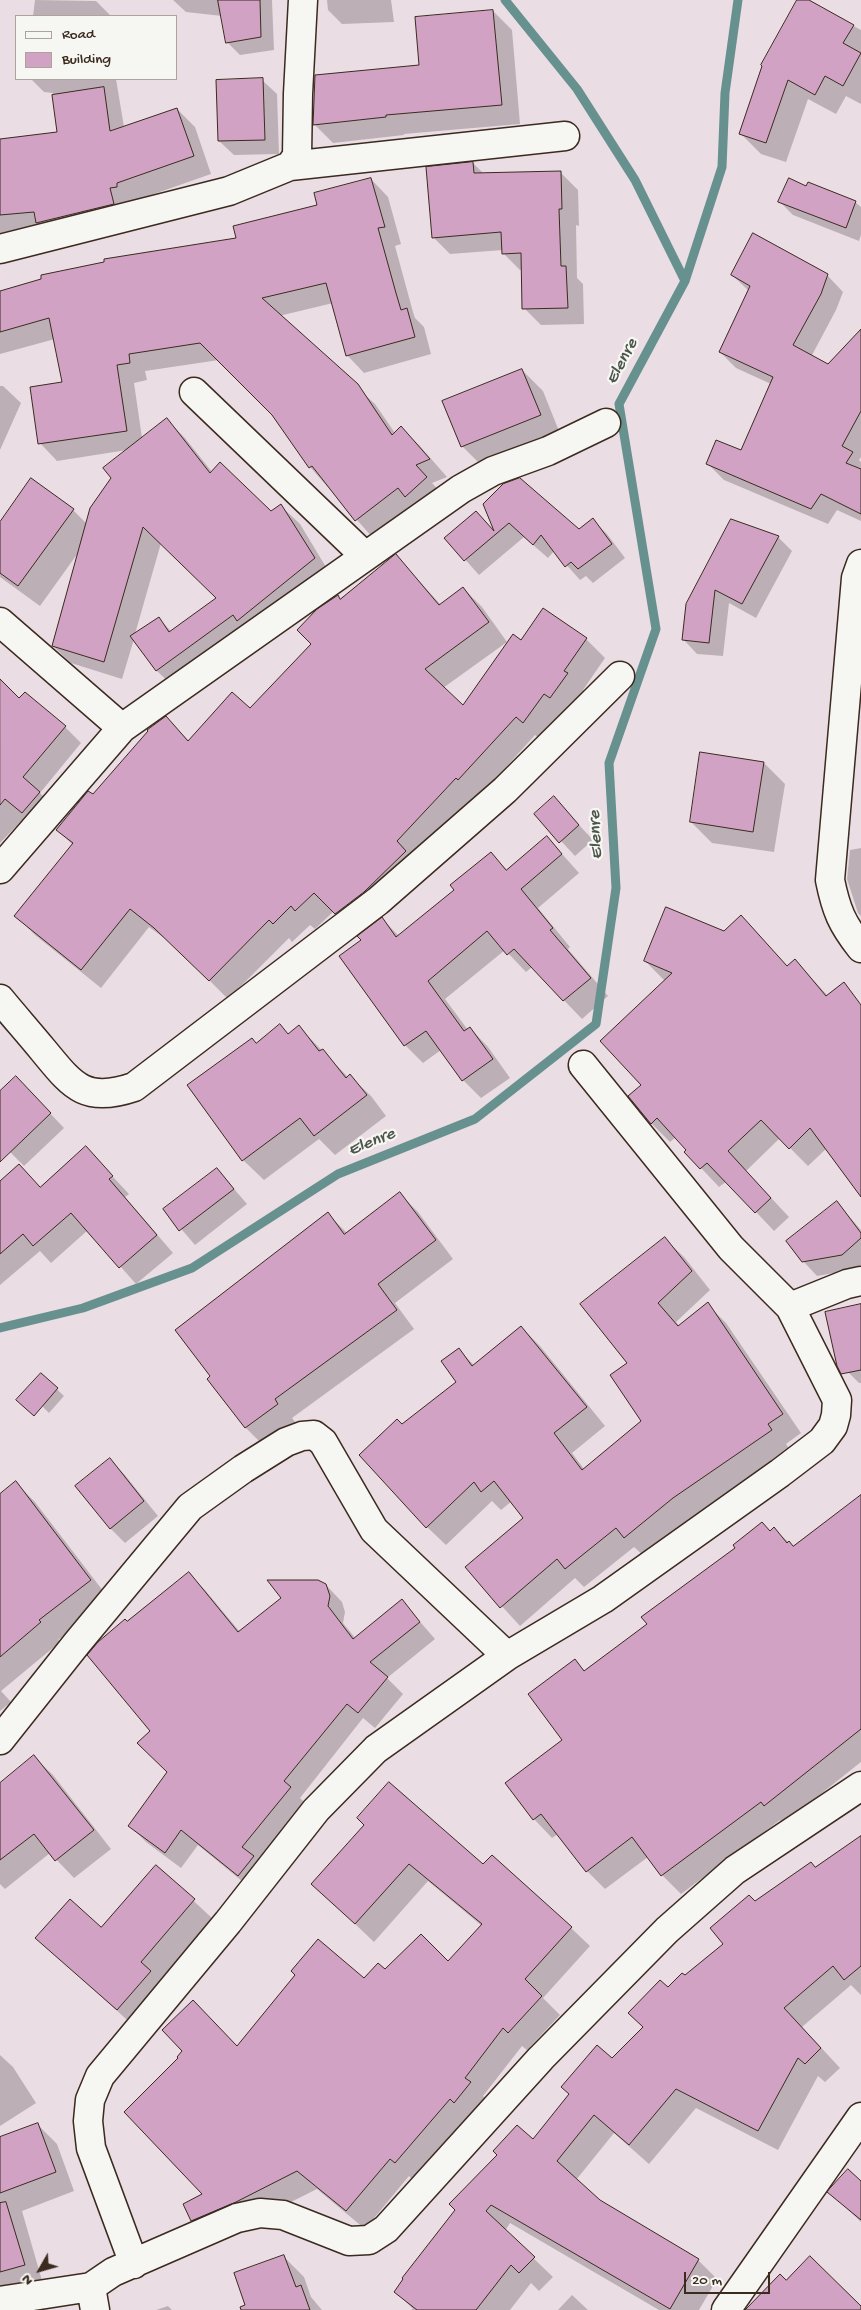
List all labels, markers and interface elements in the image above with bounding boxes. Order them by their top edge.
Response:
legend [15,15,178,80]
text: Road [62,26,95,44]
text: Building [62,51,111,69]
water label: Elenre [602,335,644,389]
water label: Elenre [585,810,609,860]
water label: Elenre [345,1124,399,1162]
north arrow [15,2245,65,2295]
scale bar [686,2262,772,2294]
text: N [18,2271,37,2288]
text: 20 m [692,2272,722,2290]

